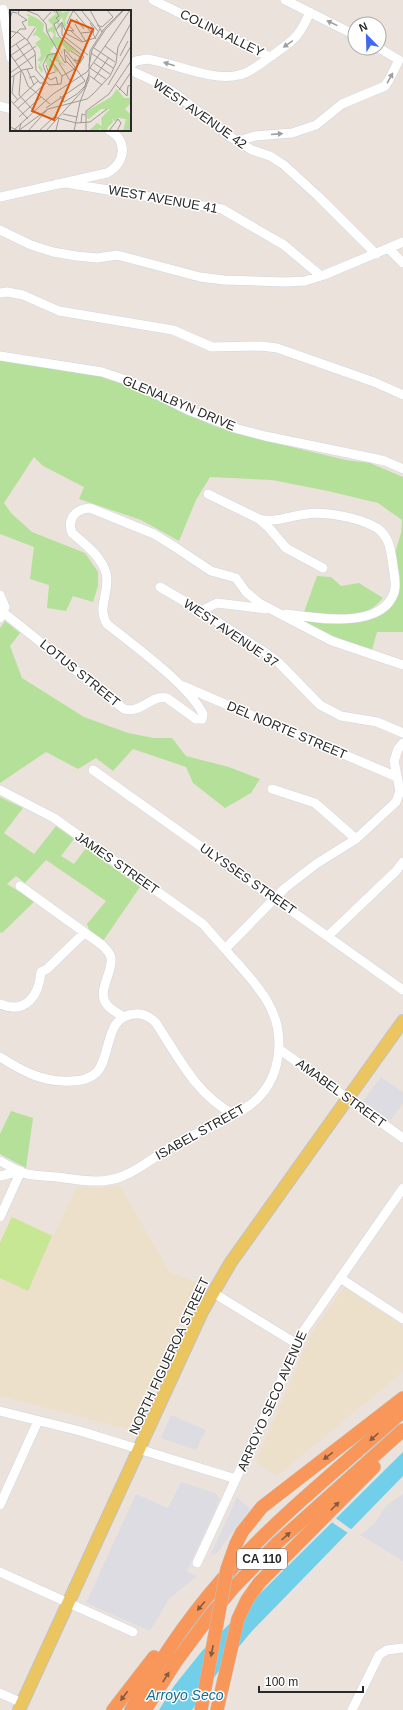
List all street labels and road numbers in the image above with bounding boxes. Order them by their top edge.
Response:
street label: COLINA ALLEY [178,6,266,60]
street label: WEST AVENUE 42 [150,76,250,152]
street label: WEST AVENUE 41 [107,182,219,216]
street label: GLENALBYN DRIVE [120,372,238,434]
street label: WEST AVENUE 37 [181,596,281,670]
street label: LOTUS STREET [37,636,123,710]
street label: DEL NORTE STREET [225,698,349,762]
street label: JAMES STREET [72,829,162,897]
street label: ULYSSES STREET [197,840,299,918]
street label: AMABEL STREET [293,1055,389,1131]
street label: ISABEL STREET [153,1101,247,1163]
street label: NORTH FIGUEROA STREET [126,1275,212,1437]
street label: ARROYO SECO AVENUE [234,1328,310,1474]
road number: CA 110 [237,1549,287,1569]

